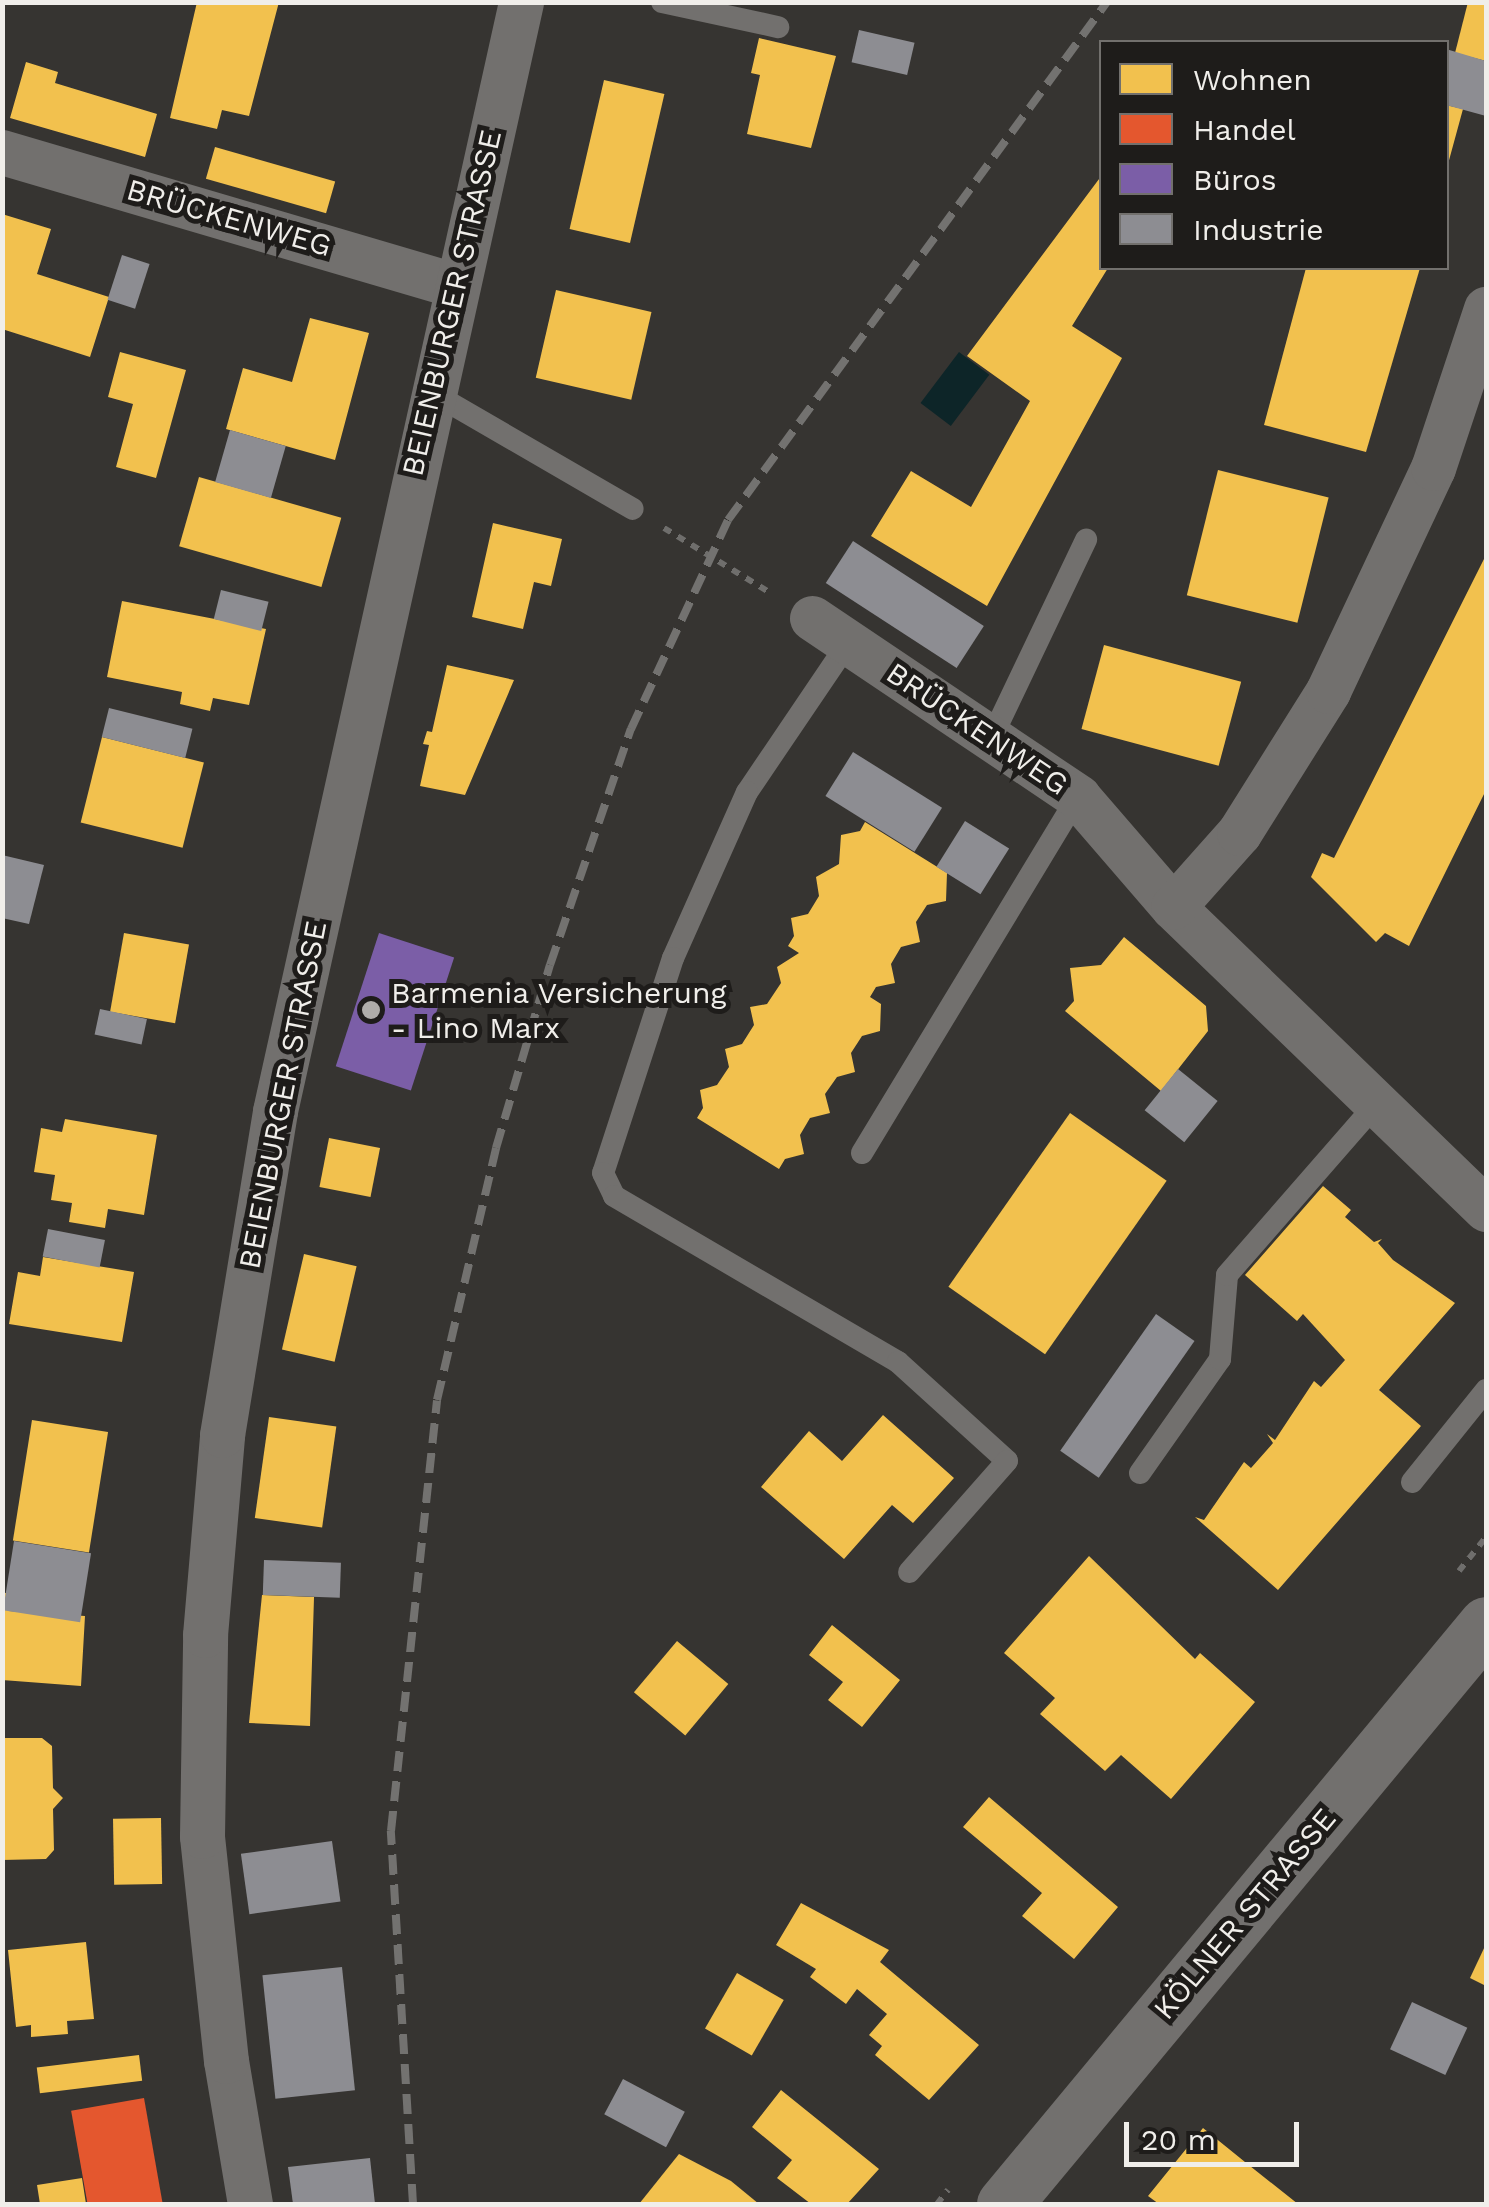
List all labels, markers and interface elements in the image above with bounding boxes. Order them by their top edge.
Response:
legend [1099,40,1449,270]
text: Wohnen [1193,62,1312,97]
text: Handel [1193,112,1296,147]
street label: BEIENBURGER STRASSE [395,127,509,479]
text: Büros [1193,162,1277,197]
street label: BRÜCKENWEG [122,172,336,264]
text: Industrie [1193,212,1324,247]
street label: BRÜCKENWEG [879,655,1075,803]
street label: BEIENBURGER STRASSE [232,918,334,1272]
place label: Barmenia Versicherung - Lino Marx [391,975,728,1046]
marker: Barmenia Versicherung - Lino Marx [360,999,382,1021]
street label: KÖLNER STRASSE [1146,1801,1344,2027]
scale bar [1129,2102,1304,2164]
text: 20 m [1141,2122,1216,2157]

